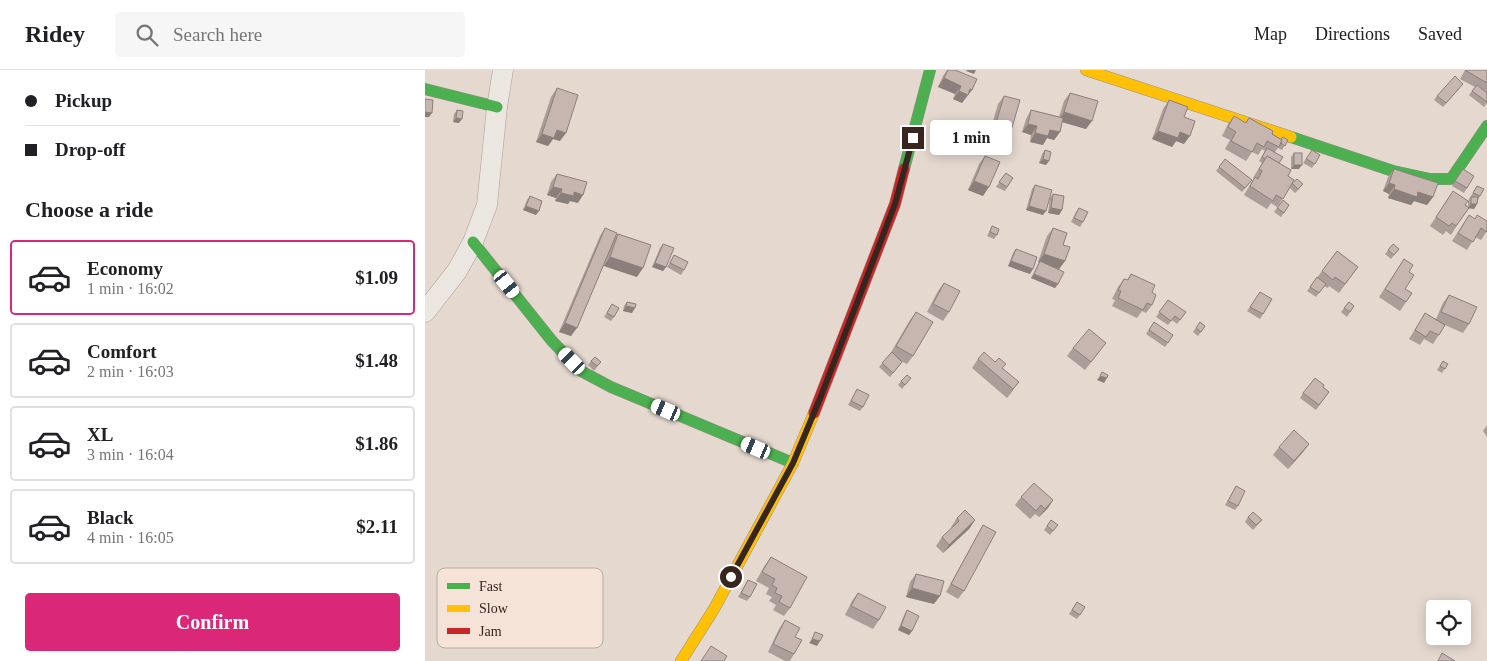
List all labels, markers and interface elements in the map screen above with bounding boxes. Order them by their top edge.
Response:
search box [115,12,465,57]
text: Ridey [25,21,85,47]
icon: search [133,21,161,49]
text: Search here [173,24,262,45]
text: Map [1254,24,1287,44]
text: Directions [1315,24,1390,44]
text: Saved [1418,24,1462,44]
text: Pickup [55,90,112,111]
callout: 1 min [931,120,1013,156]
route end [902,127,924,149]
text: 1 min [952,129,990,146]
text: Drop-off [55,139,125,160]
text: Choose a ride [25,197,153,222]
icon: car [27,255,72,300]
text: Economy [87,258,163,279]
text: $1.09 [355,267,398,288]
car [491,268,522,300]
text: 1 min · 16:02 [87,280,174,297]
icon: car [27,338,72,383]
text: Comfort [87,341,157,362]
car [556,345,587,377]
text: $1.48 [355,350,398,371]
text: 2 min · 16:03 [87,363,174,380]
car [649,397,682,423]
icon: car [27,421,72,466]
text: XL [87,424,113,445]
text: $1.86 [355,433,398,454]
car [739,435,772,461]
text: 3 min · 16:04 [87,446,174,463]
icon: car [27,504,72,549]
text: Black [87,507,133,528]
text: $2.11 [356,516,398,537]
text: 4 min · 16:05 [87,529,174,546]
route start [720,566,742,588]
legend [437,568,603,648]
text: Fast [479,579,502,594]
button: Confirm [25,593,400,651]
map controls [1426,600,1471,645]
button: locate [1426,600,1471,645]
text: Slow [479,601,509,616]
text: Jam [479,624,502,639]

